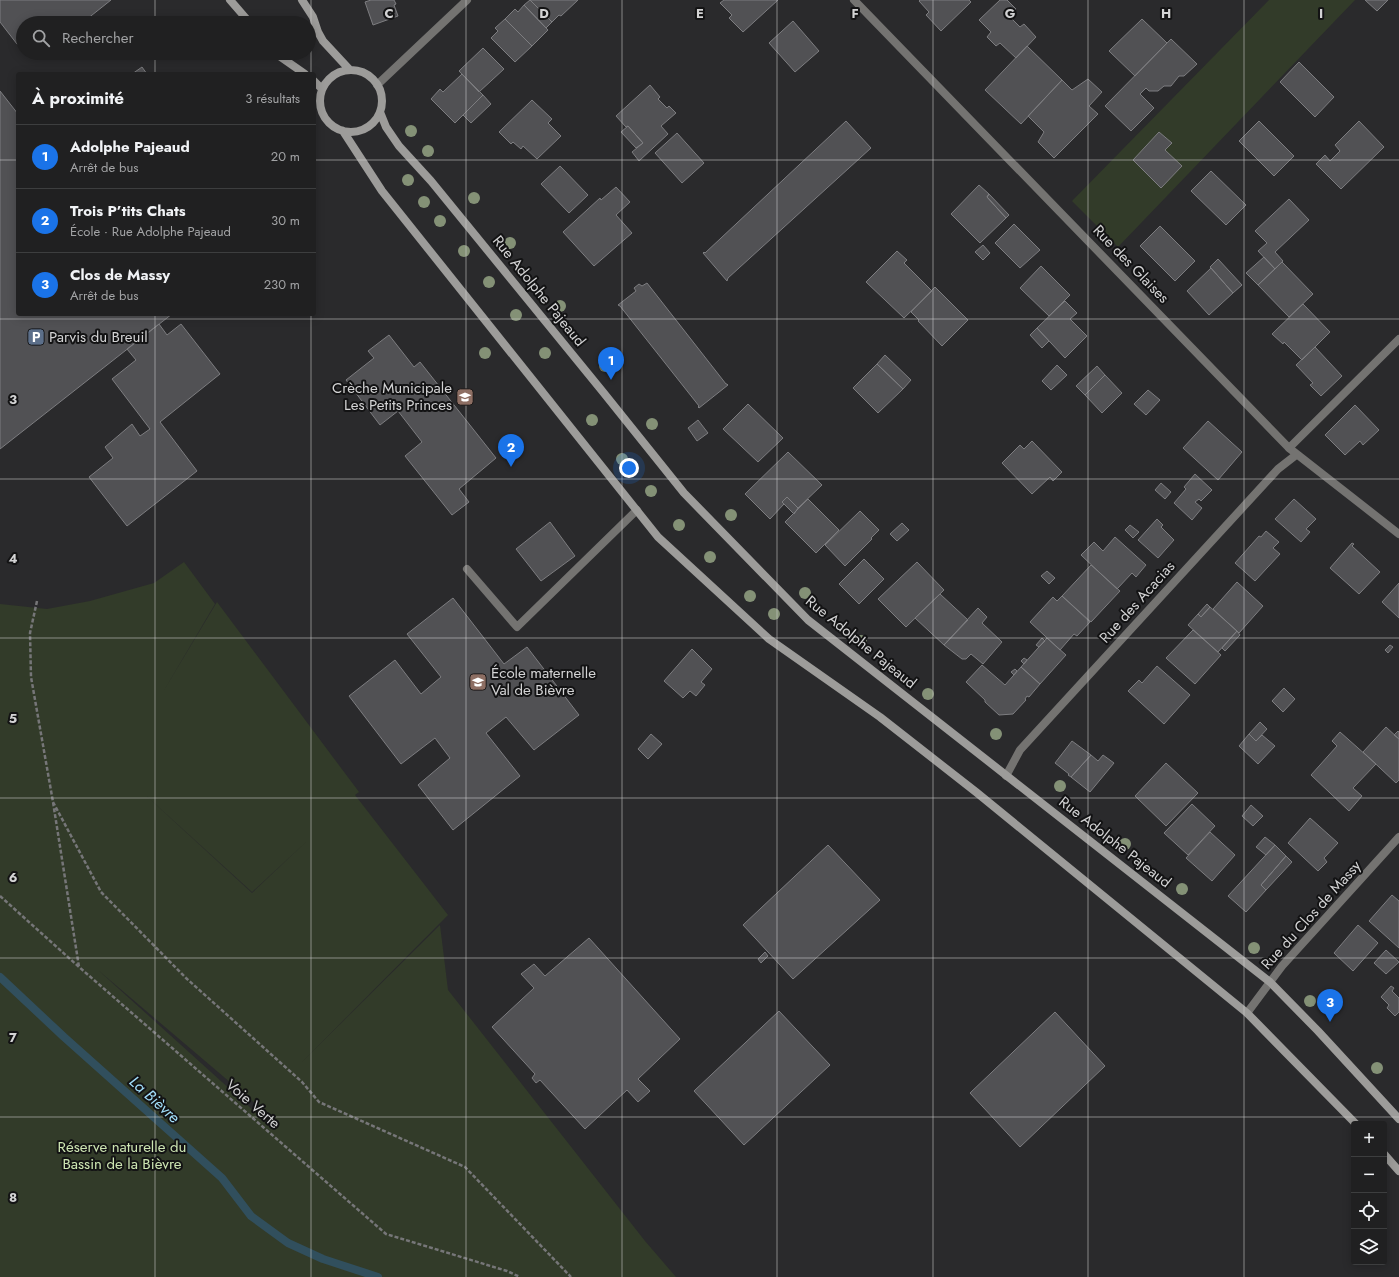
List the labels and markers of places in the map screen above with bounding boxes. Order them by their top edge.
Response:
place label: Parvis du Breuil [49,326,148,348]
parking icon: Parvis du Breuil [26,327,46,347]
pin: 1 [598,347,624,380]
place label: Crèche Municipale Les Petits Princes [332,377,452,416]
school or university icon: Crèche Municipale Les Petits Princes [455,387,475,407]
pin: 2 [498,434,524,467]
place label: École maternelle Val de Bièvre [491,662,596,701]
school or university icon: École maternelle Val de Bièvre [468,672,488,692]
pin: 3 [1317,989,1343,1022]

